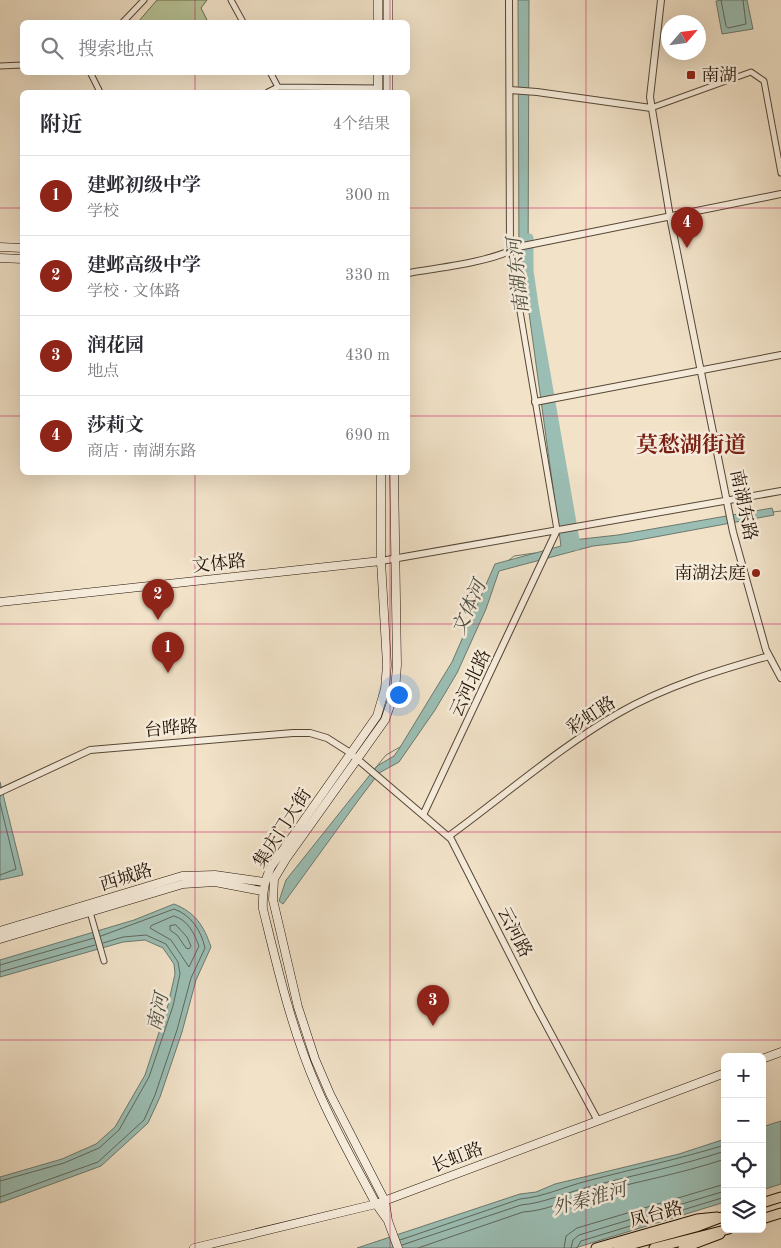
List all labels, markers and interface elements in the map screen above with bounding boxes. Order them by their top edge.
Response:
north arrow [661,15,706,60]
search box [20,20,410,75]
icon: search [38,34,66,62]
text: 搜索地点 [78,41,154,60]
place label: 南湖 [701,65,737,85]
marker: 南湖 [685,69,697,81]
text: 附近 [40,115,82,136]
text: 4个结果 [333,117,390,133]
text: 建邺初级中学 [87,177,201,196]
text: 1 [51,188,61,204]
text: 300 m [345,188,390,204]
text: 学校 [87,204,119,220]
pin: 4 [671,207,703,248]
water label: 南湖东河 [504,234,533,315]
text: 建邺高级中学 [87,257,201,276]
text: 2 [51,268,61,284]
text: 330 m [345,268,390,284]
text: 学校 · 文体路 [87,284,180,300]
text: 润花园 [87,337,144,356]
text: 3 [51,348,61,364]
text: 430 m [345,348,390,364]
text: 地点 [87,364,119,380]
text: 莎莉文 [87,417,144,436]
text: 4 [51,428,61,444]
text: 690 m [345,428,390,444]
district label: 莫愁湖街道 [636,433,746,457]
text: 商店 · 南湖东路 [87,444,196,460]
street label: 南湖东路 [727,468,761,542]
street label: 文体路 [191,550,247,576]
place label: 南湖法庭 [674,563,746,583]
marker: 南湖法庭 [750,567,762,579]
water label: 文体河 [448,575,492,638]
pin: 2 [142,579,174,620]
pin: 1 [152,632,184,673]
street label: 云河北路 [446,646,494,720]
your location [386,682,412,708]
street label: 彩虹路 [563,692,619,738]
street label: 台晔路 [143,716,199,740]
street label: 集庆门大街 [249,785,315,871]
street label: 西城路 [97,860,155,894]
street label: 云河路 [494,903,536,961]
pin: 3 [417,985,449,1026]
water label: 南河 [144,989,174,1033]
map controls [721,1053,766,1233]
button: + [721,1053,766,1098]
button: − [721,1098,766,1143]
street label: 长虹路 [428,1138,486,1176]
button: locate [721,1143,766,1188]
water label: 外秦淮河 [550,1178,632,1219]
button: layers [721,1188,766,1233]
street label: 凤台路 [627,1197,685,1231]

